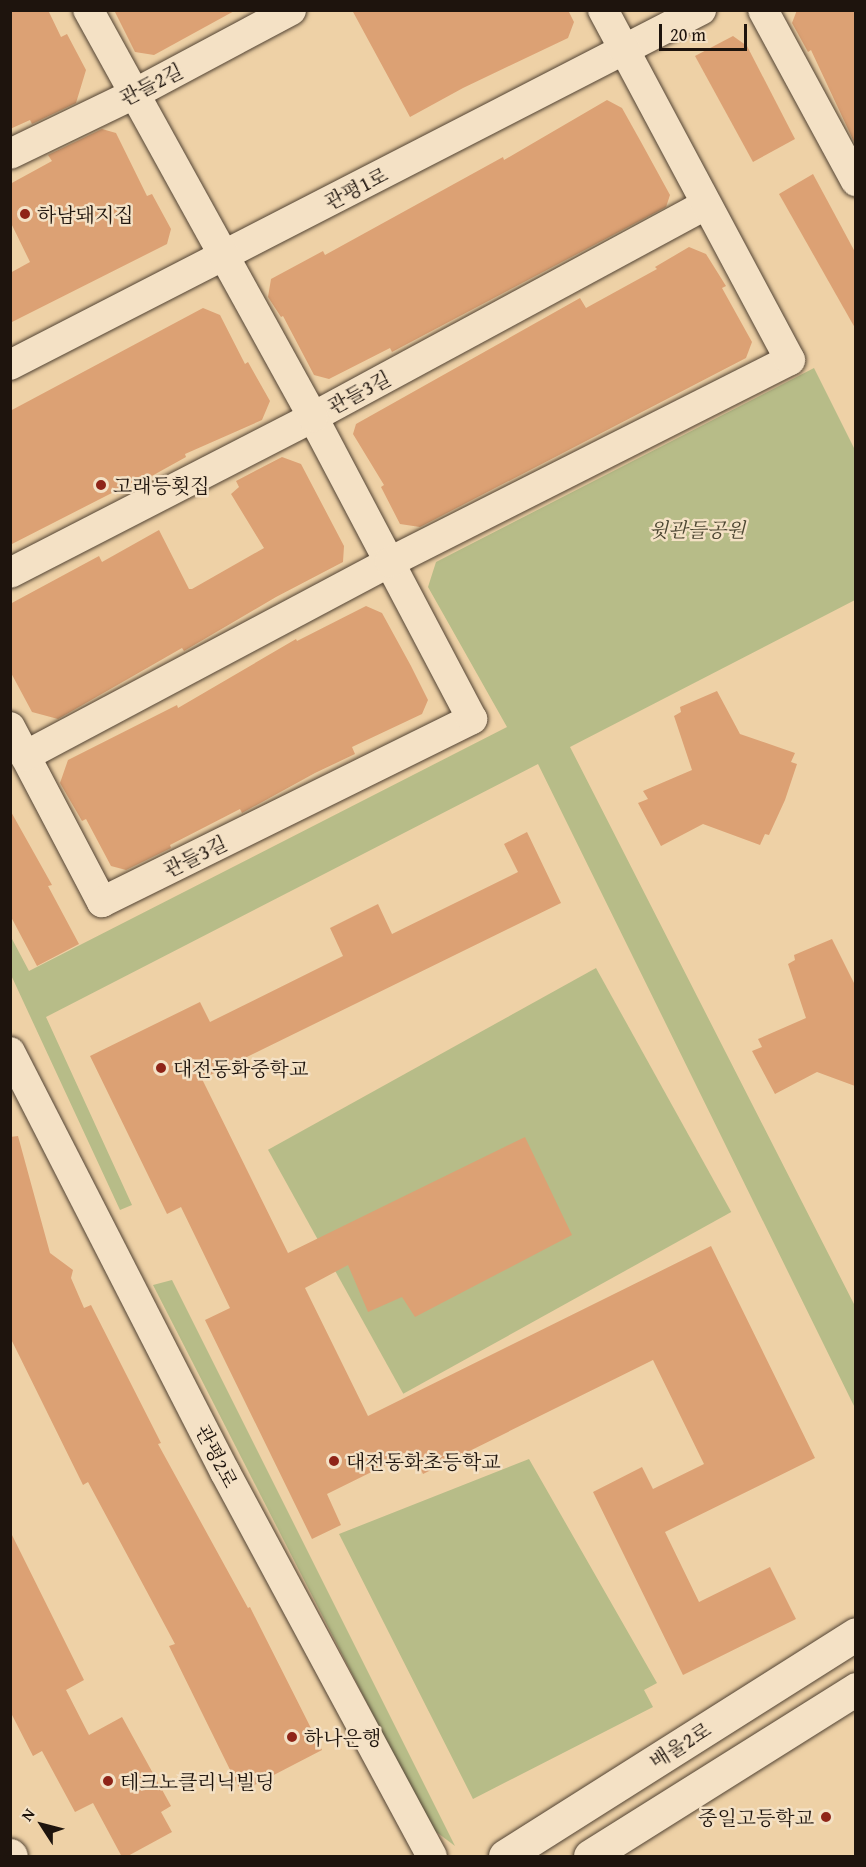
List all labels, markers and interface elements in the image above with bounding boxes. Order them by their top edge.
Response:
scale bar [662,12,750,50]
text: 20 m [670,21,706,48]
street label: 관들2길 [115,58,187,110]
street label: 관평1로 [320,162,392,214]
place label: 하남돼지집 [37,202,134,226]
marker: 하남돼지집 [18,207,32,221]
street label: 관들3길 [324,366,394,418]
place label: 고래등횟집 [113,473,210,497]
marker: 고래등횟집 [94,478,108,492]
park label: 윗관들공원 [649,517,745,541]
street label: 관들3길 [159,830,231,882]
place label: 대전동화중학교 [173,1056,308,1080]
marker: 대전동화중학교 [154,1061,168,1075]
street label: 관평2로 [191,1420,243,1492]
place label: 대전동화초등학교 [346,1449,501,1473]
marker: 대전동화초등학교 [327,1454,341,1468]
street label: 배울2로 [645,1717,715,1773]
place label: 하나은행 [304,1725,381,1749]
marker: 하나은행 [285,1730,299,1744]
place label: 테크노클리닉빌딩 [120,1769,275,1793]
marker: 테크노클리닉빌딩 [101,1774,115,1788]
north arrow [12,1795,72,1855]
text: N [15,1803,40,1826]
place label: 중일고등학교 [698,1805,814,1829]
marker: 중일고등학교 [819,1810,833,1824]

